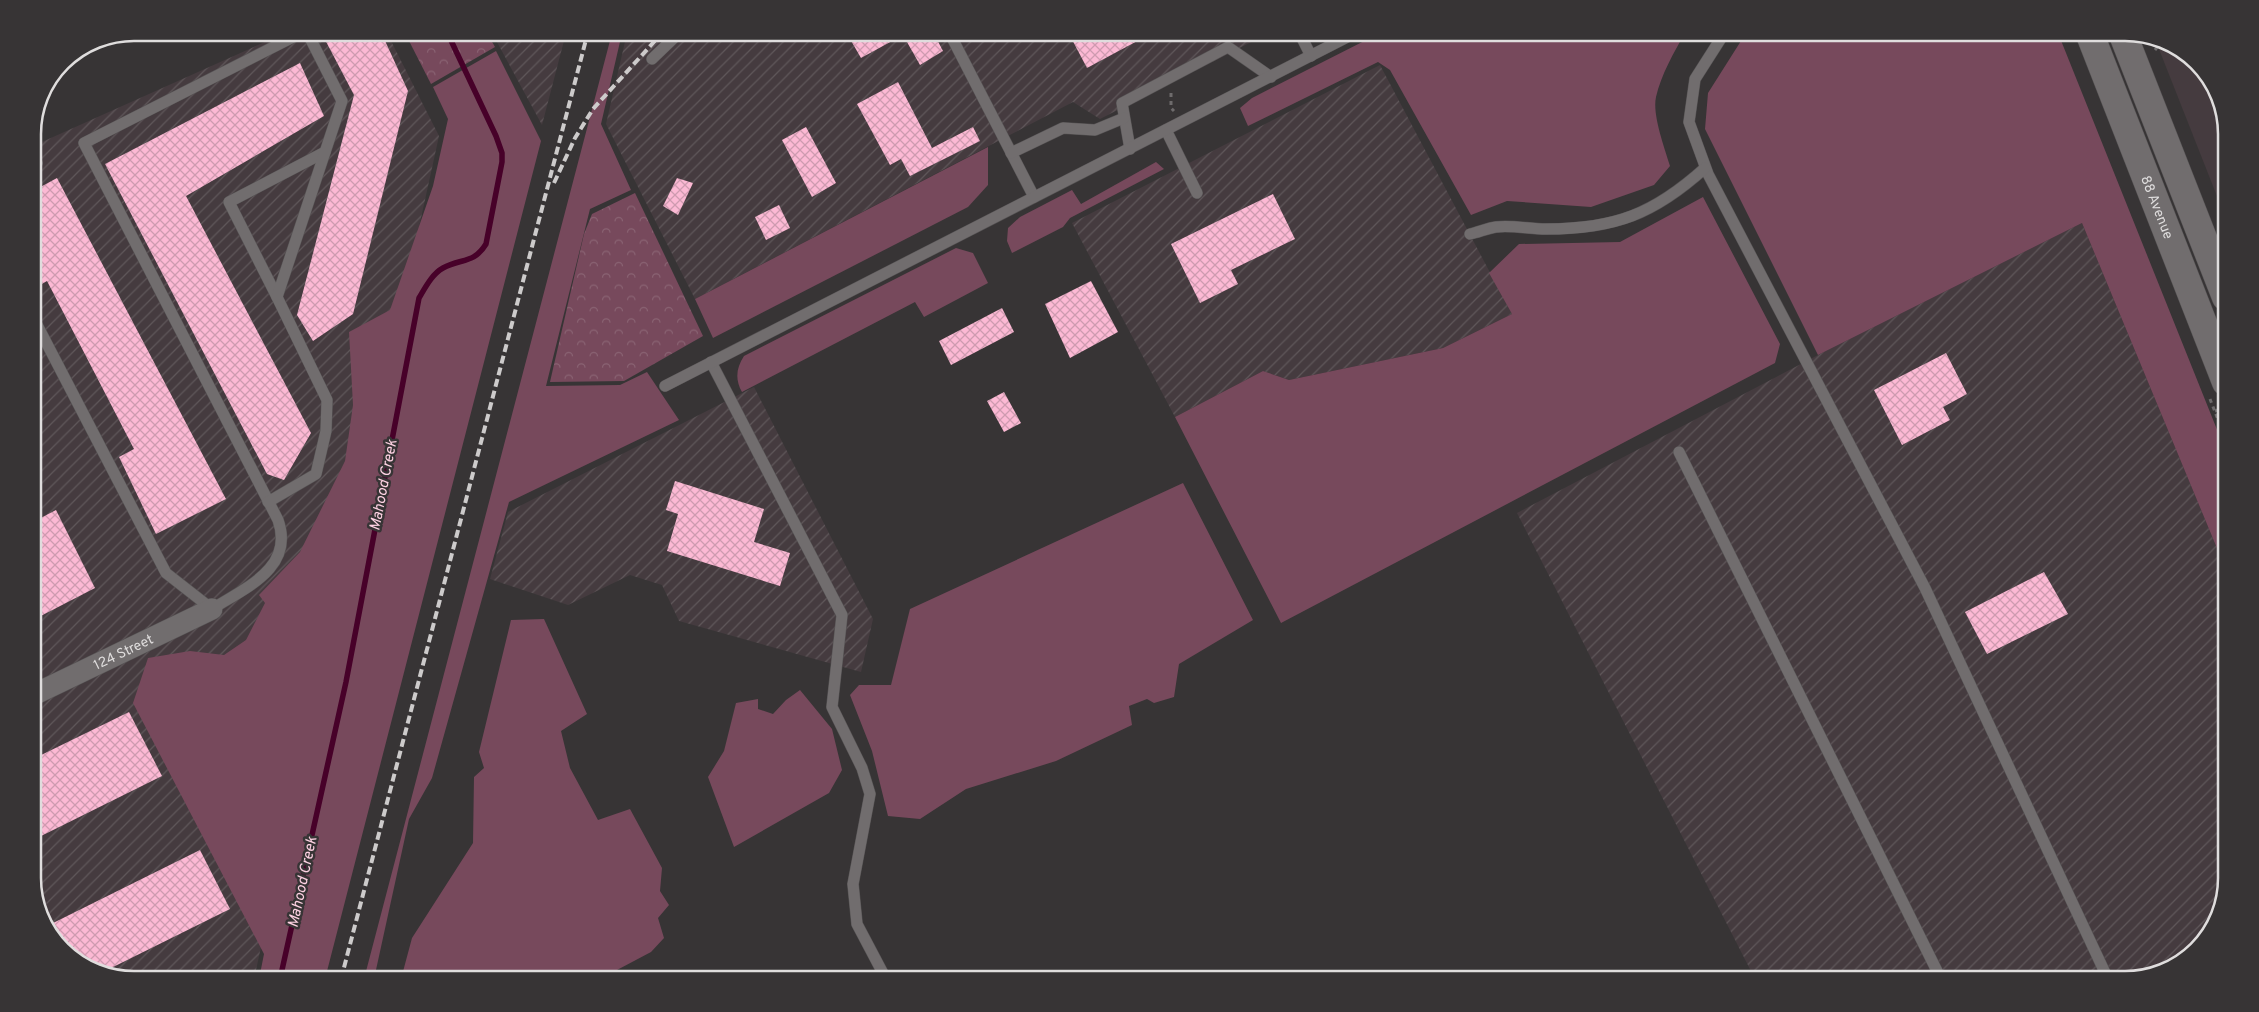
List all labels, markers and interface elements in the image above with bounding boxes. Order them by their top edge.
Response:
street label: 88 Avenue [2136,173,2176,242]
water label: Mahood Creek [366,438,403,533]
street label: 124 Street [91,631,156,675]
water label: Mahood Creek [285,835,322,930]

